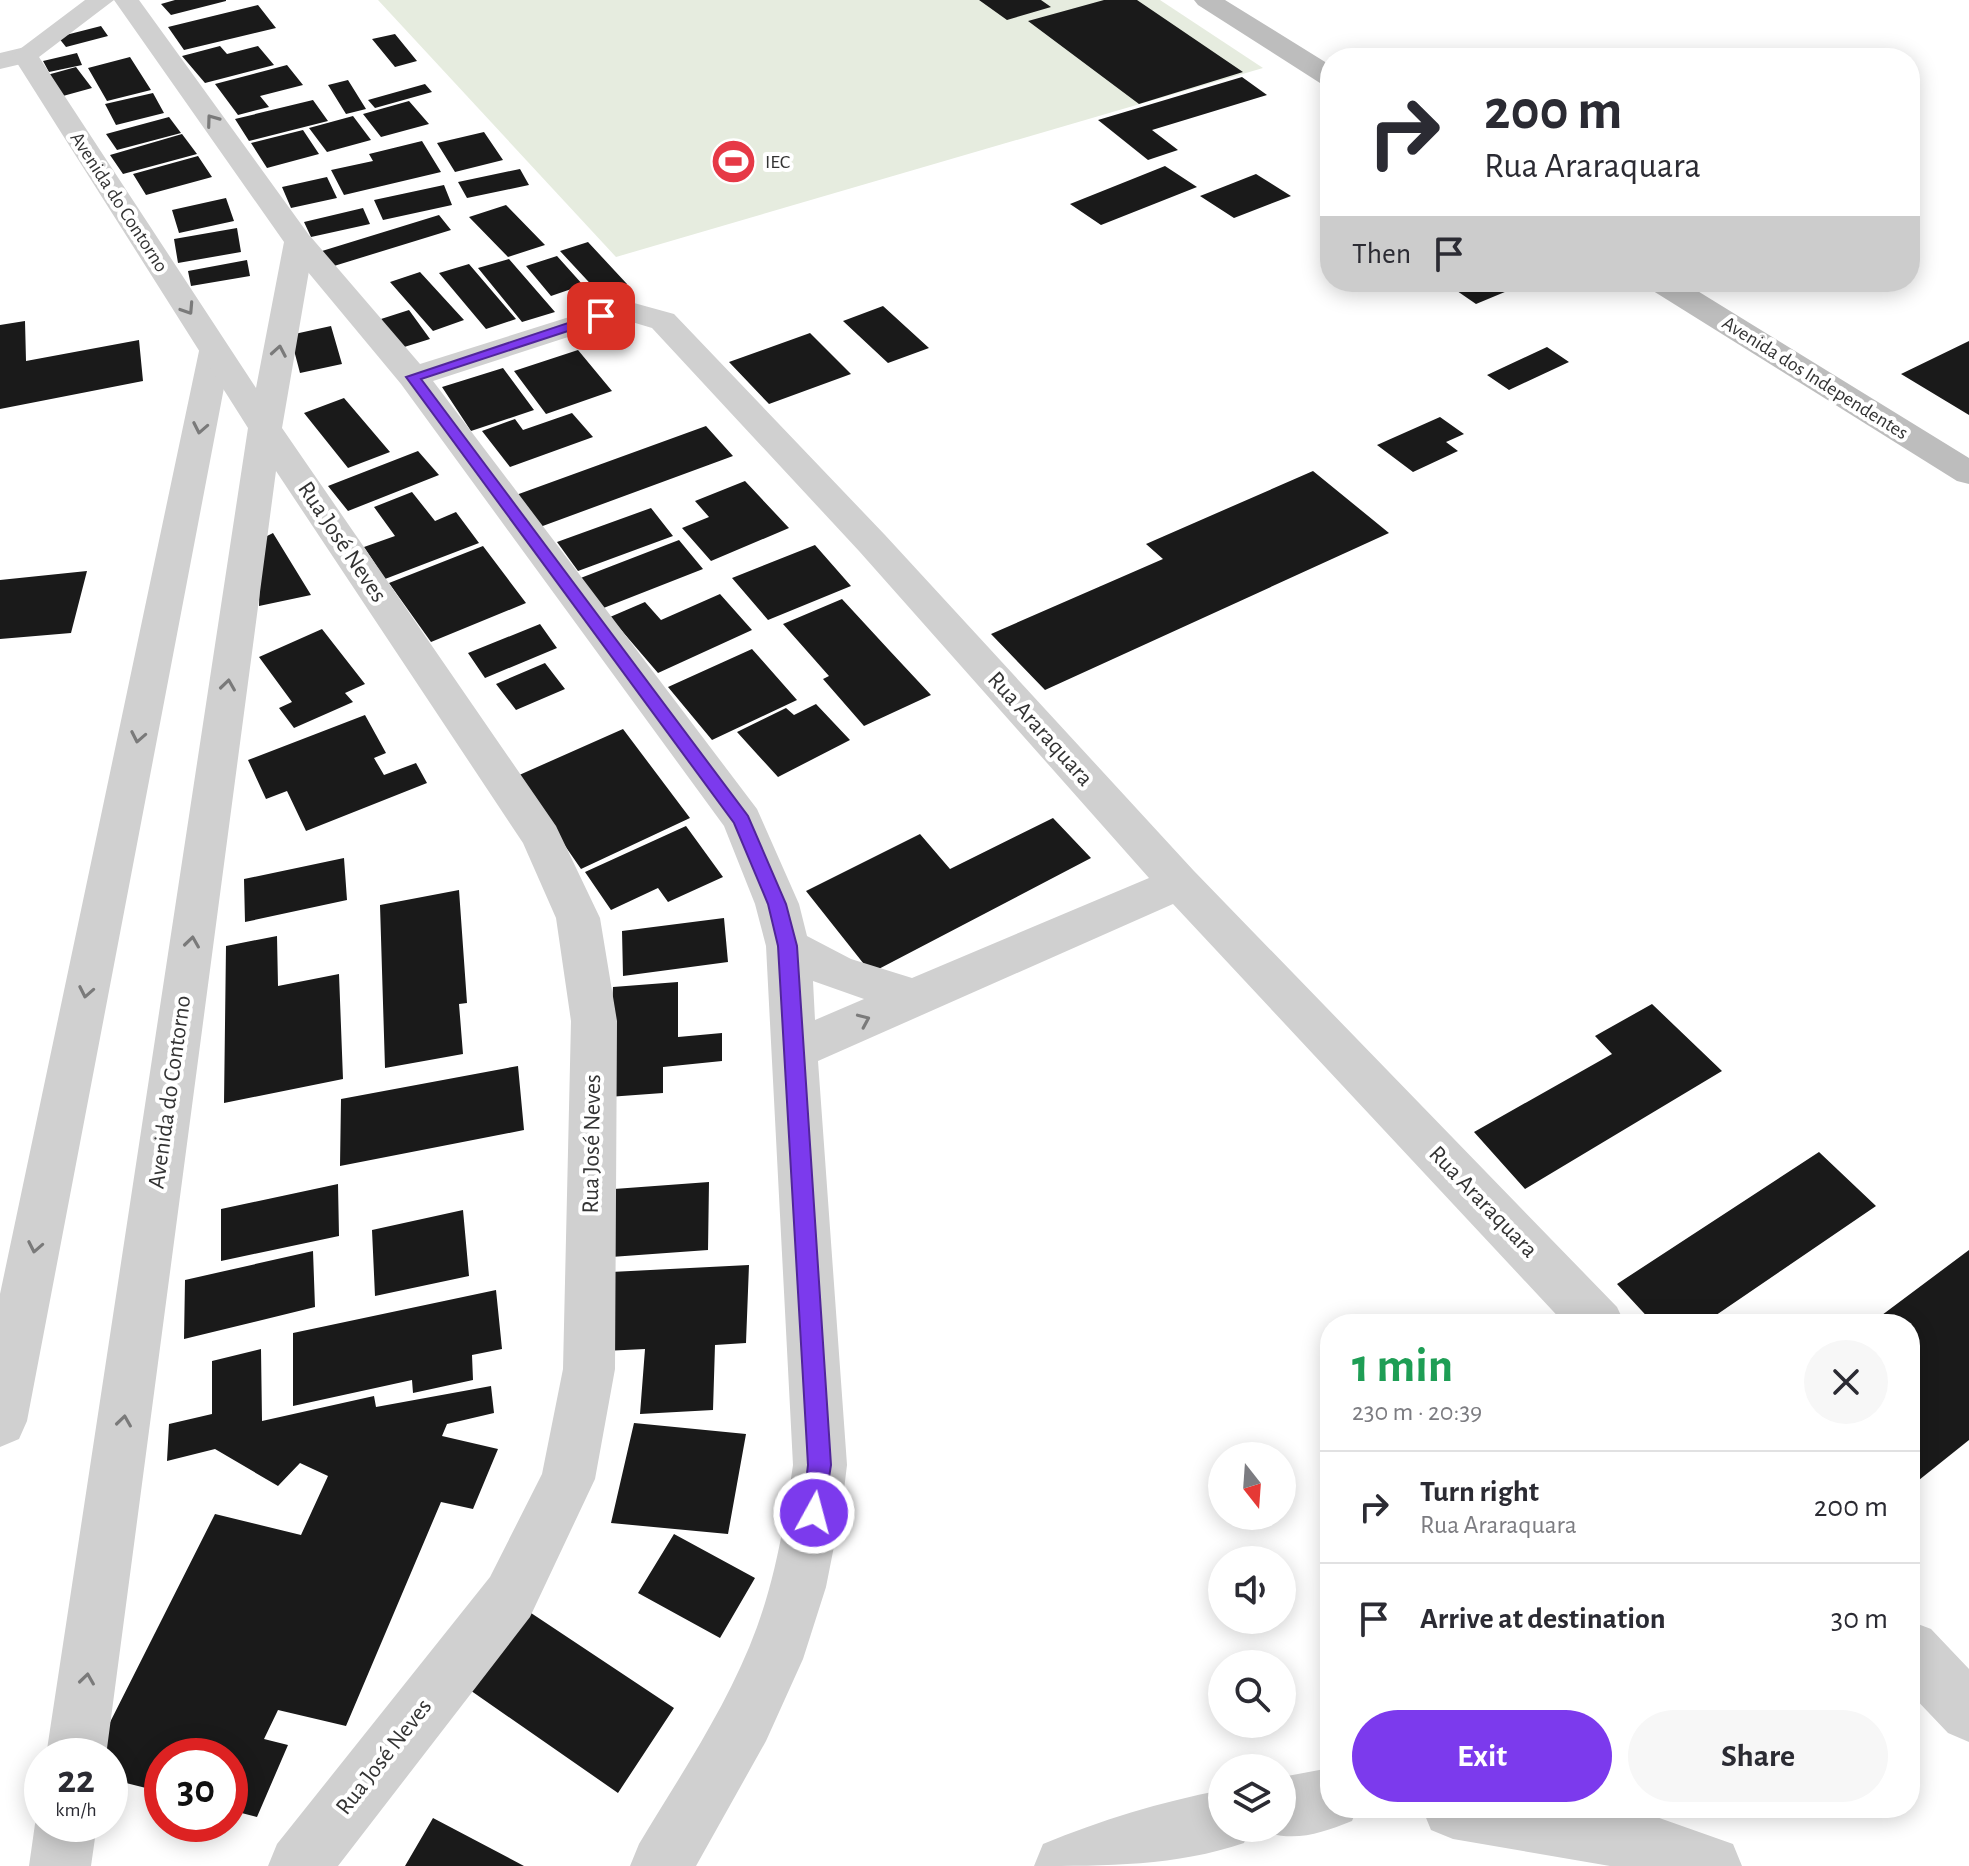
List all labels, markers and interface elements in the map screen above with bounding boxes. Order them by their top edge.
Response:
icon: right [1352,80,1456,184]
text: 200 m [1484,83,1622,139]
one-way arrow [207,115,222,129]
street label: Avenida do Contorno [66,128,172,276]
sports icon: IEC [710,138,758,186]
text: Rua Araraquara [1484,148,1701,184]
place label: IEC [765,152,790,172]
icon: arrive [1427,232,1471,276]
text: Then [1352,239,1411,269]
pin [567,282,635,350]
icon: arrive [579,294,623,338]
one-way arrow [179,300,194,315]
street label: Avenida dos Independentes [1719,313,1911,443]
one-way arrow [269,344,286,358]
one-way arrow [192,420,209,434]
street label: Rua José Neves [293,477,391,607]
street label: Rua Araraquara [983,667,1097,791]
one-way arrow [219,678,236,692]
one-way arrow [130,731,147,744]
one-way arrow [183,935,200,949]
one-way arrow [79,986,96,999]
street label: Avenida do Contorno [145,994,195,1190]
one-way arrow [856,1013,870,1029]
street label: Rua José Neves [579,1074,605,1214]
street label: Rua Araraquara [1424,1142,1542,1262]
one-way arrow [27,1240,44,1254]
button: close [1804,1340,1888,1424]
text: 1 min [1352,1343,1453,1391]
text: 230 m · 20:39 [1352,1399,1482,1425]
one-way arrow [115,1414,132,1428]
north arrow [1208,1442,1296,1530]
map controls [1208,1442,1296,1842]
position arrow [772,1471,856,1555]
text: Turn right [1420,1477,1539,1507]
icon: right [1352,1485,1396,1529]
text: 200 m [1814,1492,1888,1522]
text: Rua Araraquara [1420,1512,1577,1538]
button: sound [1208,1546,1296,1634]
icon: arrive [1352,1597,1396,1641]
text: Arrive at destination [1420,1604,1666,1634]
text: 30 m [1831,1604,1888,1634]
button: search [1208,1650,1296,1738]
one-way arrow [78,1672,95,1686]
street label: Rua José Neves [332,1695,436,1819]
button: Exit [1352,1710,1612,1802]
button: Share [1628,1710,1888,1802]
speed limit sign: 30 [144,1738,248,1842]
button: layers [1208,1754,1296,1842]
text: 22 [57,1760,95,1800]
text: km/h [55,1800,97,1820]

